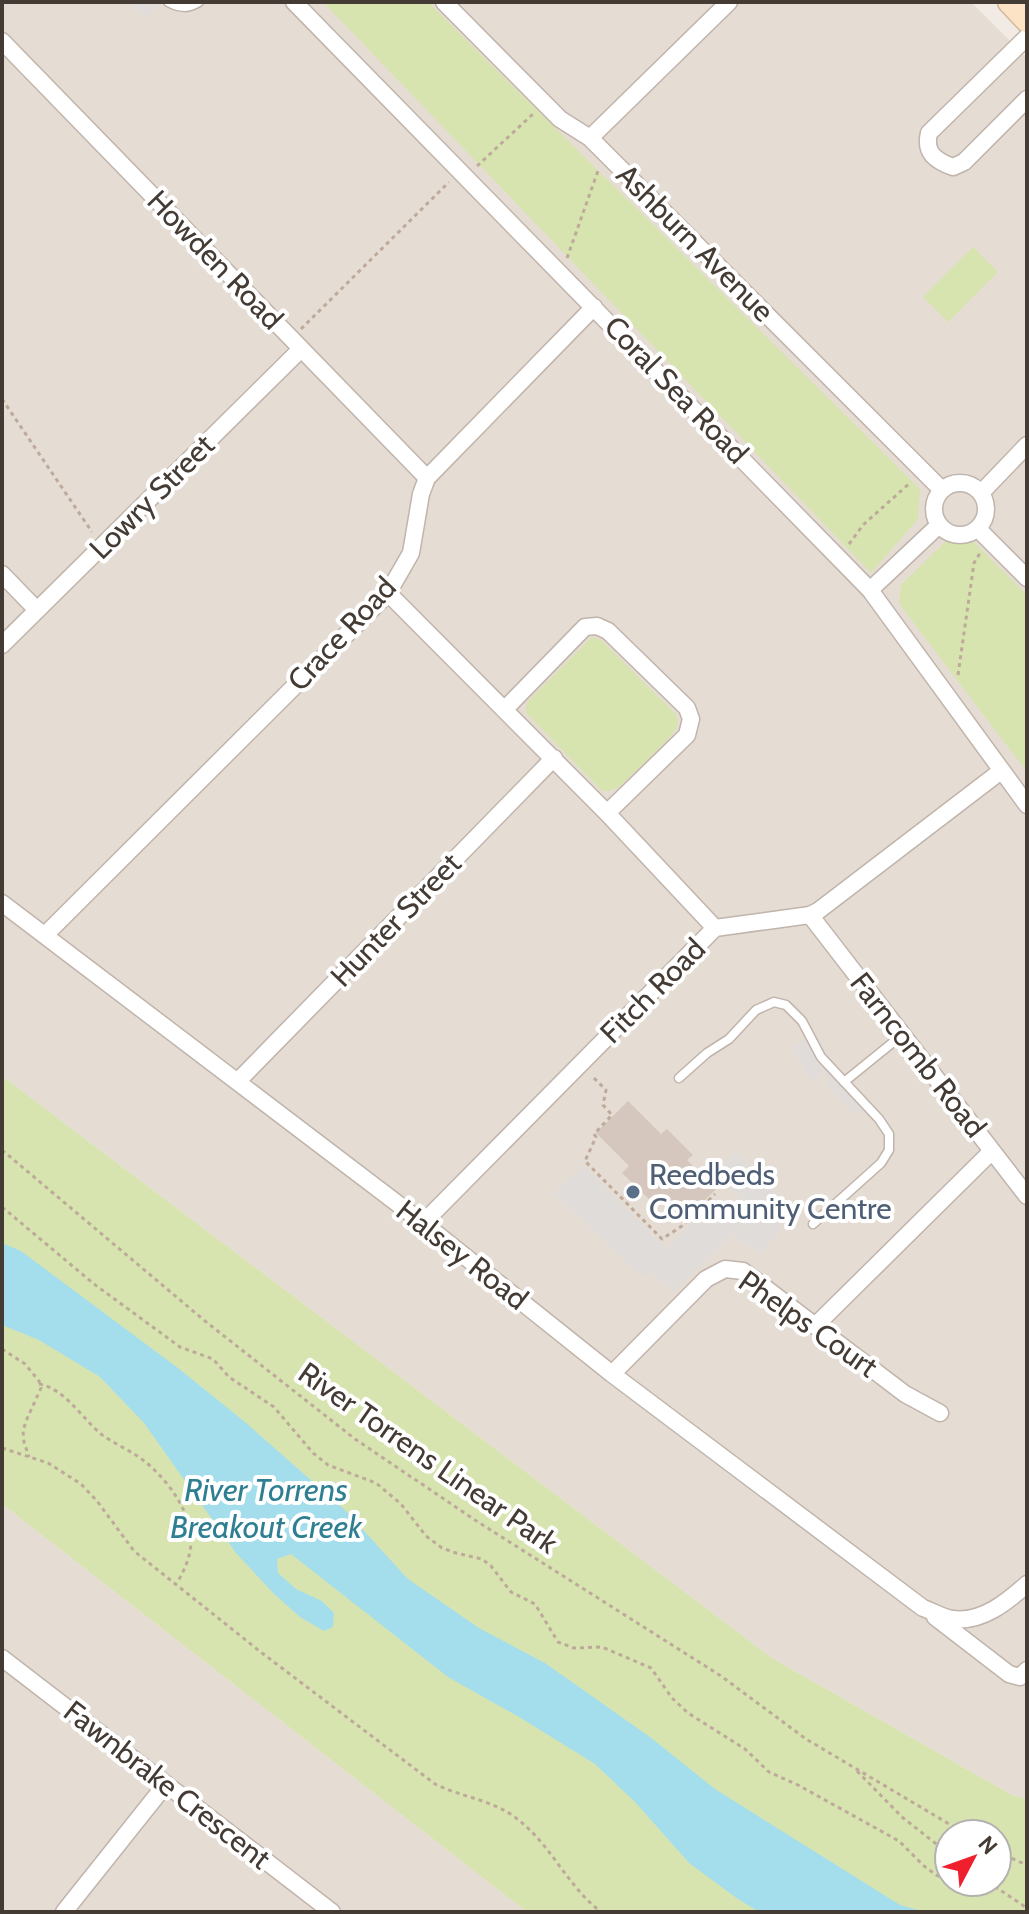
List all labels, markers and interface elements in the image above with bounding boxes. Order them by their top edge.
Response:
street label: Ashburn Avenue [609,156,782,329]
street label: Howden Road [140,182,291,337]
street label: Coral Sea Road [597,308,756,471]
street label: Lowry Street [82,427,222,567]
street label: Crace Road [280,569,404,698]
street label: Hunter Street [323,845,469,994]
street label: Fitch Road [592,930,713,1051]
street label: Farncomb Road [842,965,994,1145]
place label: Reedbeds Community Centre [649,1156,892,1227]
marker: Reedbeds Community Centre [624,1183,642,1201]
street label: Halsey Road [389,1192,536,1318]
street label: Phelps Court [732,1262,885,1385]
street label: River Torrens Linear Park [291,1354,566,1562]
water label: River Torrens Breakout Creek [170,1470,363,1546]
street label: Fawnbrake Crescent [57,1692,278,1877]
north arrow [933,1818,1013,1898]
text: N [972,1830,1003,1860]

